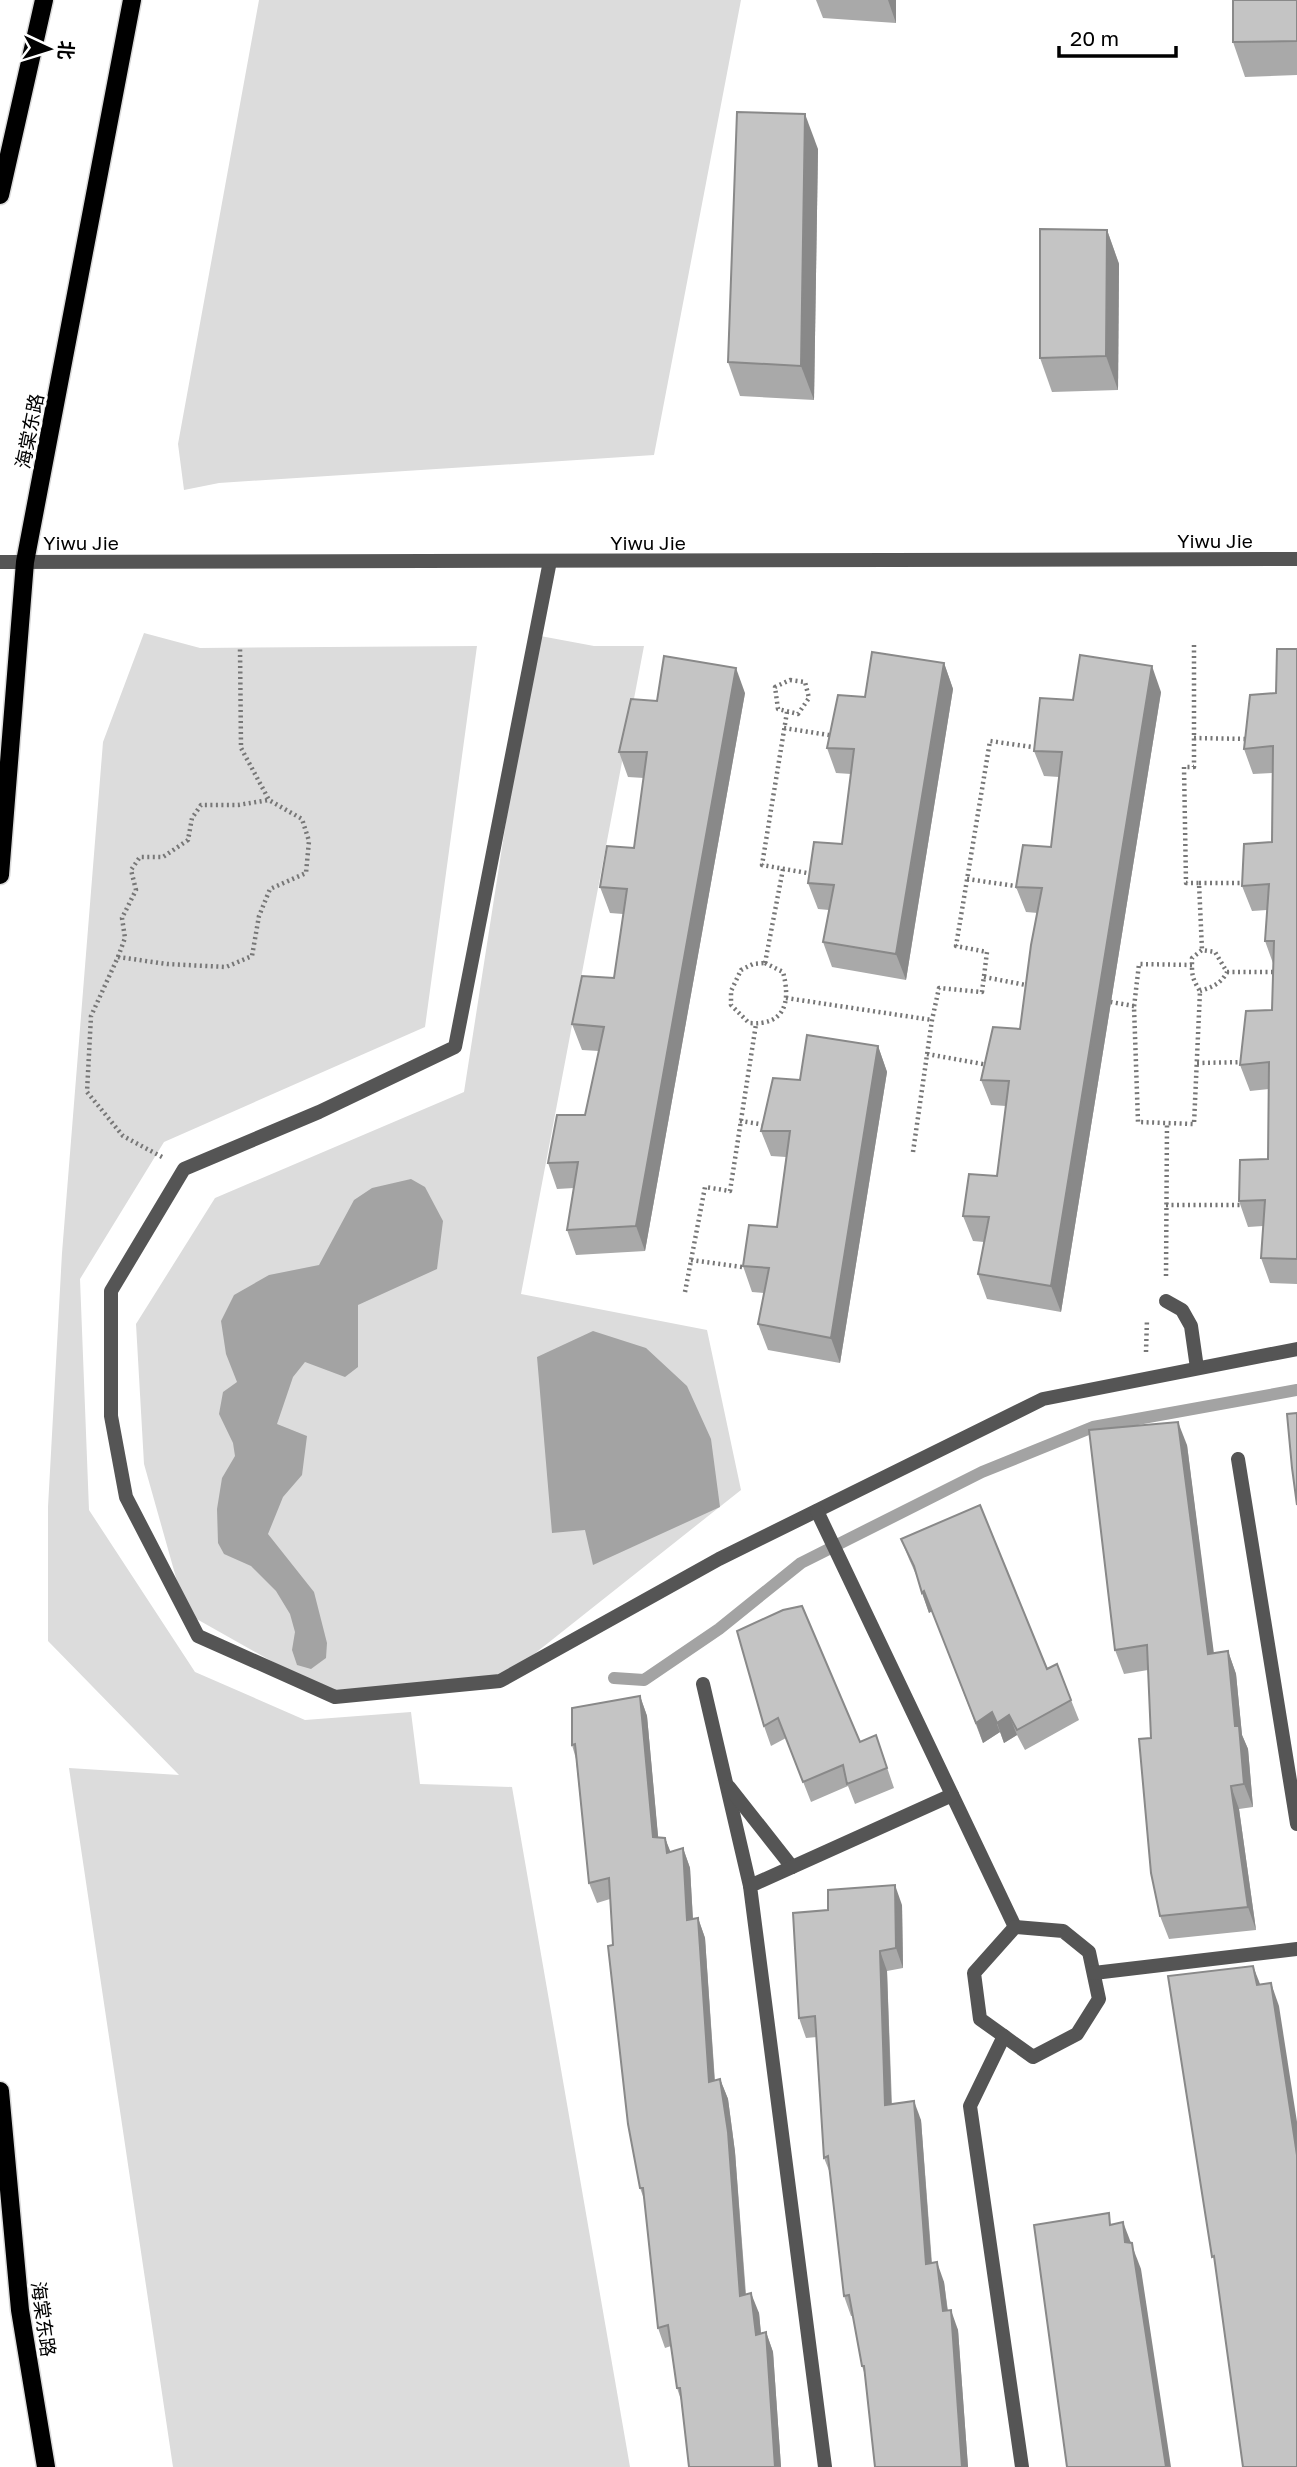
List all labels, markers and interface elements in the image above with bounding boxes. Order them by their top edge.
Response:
north arrow [14,14,84,84]
scale bar [1059,14,1176,58]
text: 20 m [1070,25,1119,51]
text: 北 [54,40,79,61]
street label: 海棠东路 [10,391,48,471]
street label: Yiwu Jie [1177,529,1253,552]
street label: Yiwu Jie [43,531,119,554]
street label: Yiwu Jie [610,531,686,554]
street label: 海棠东路 [27,2280,61,2358]

